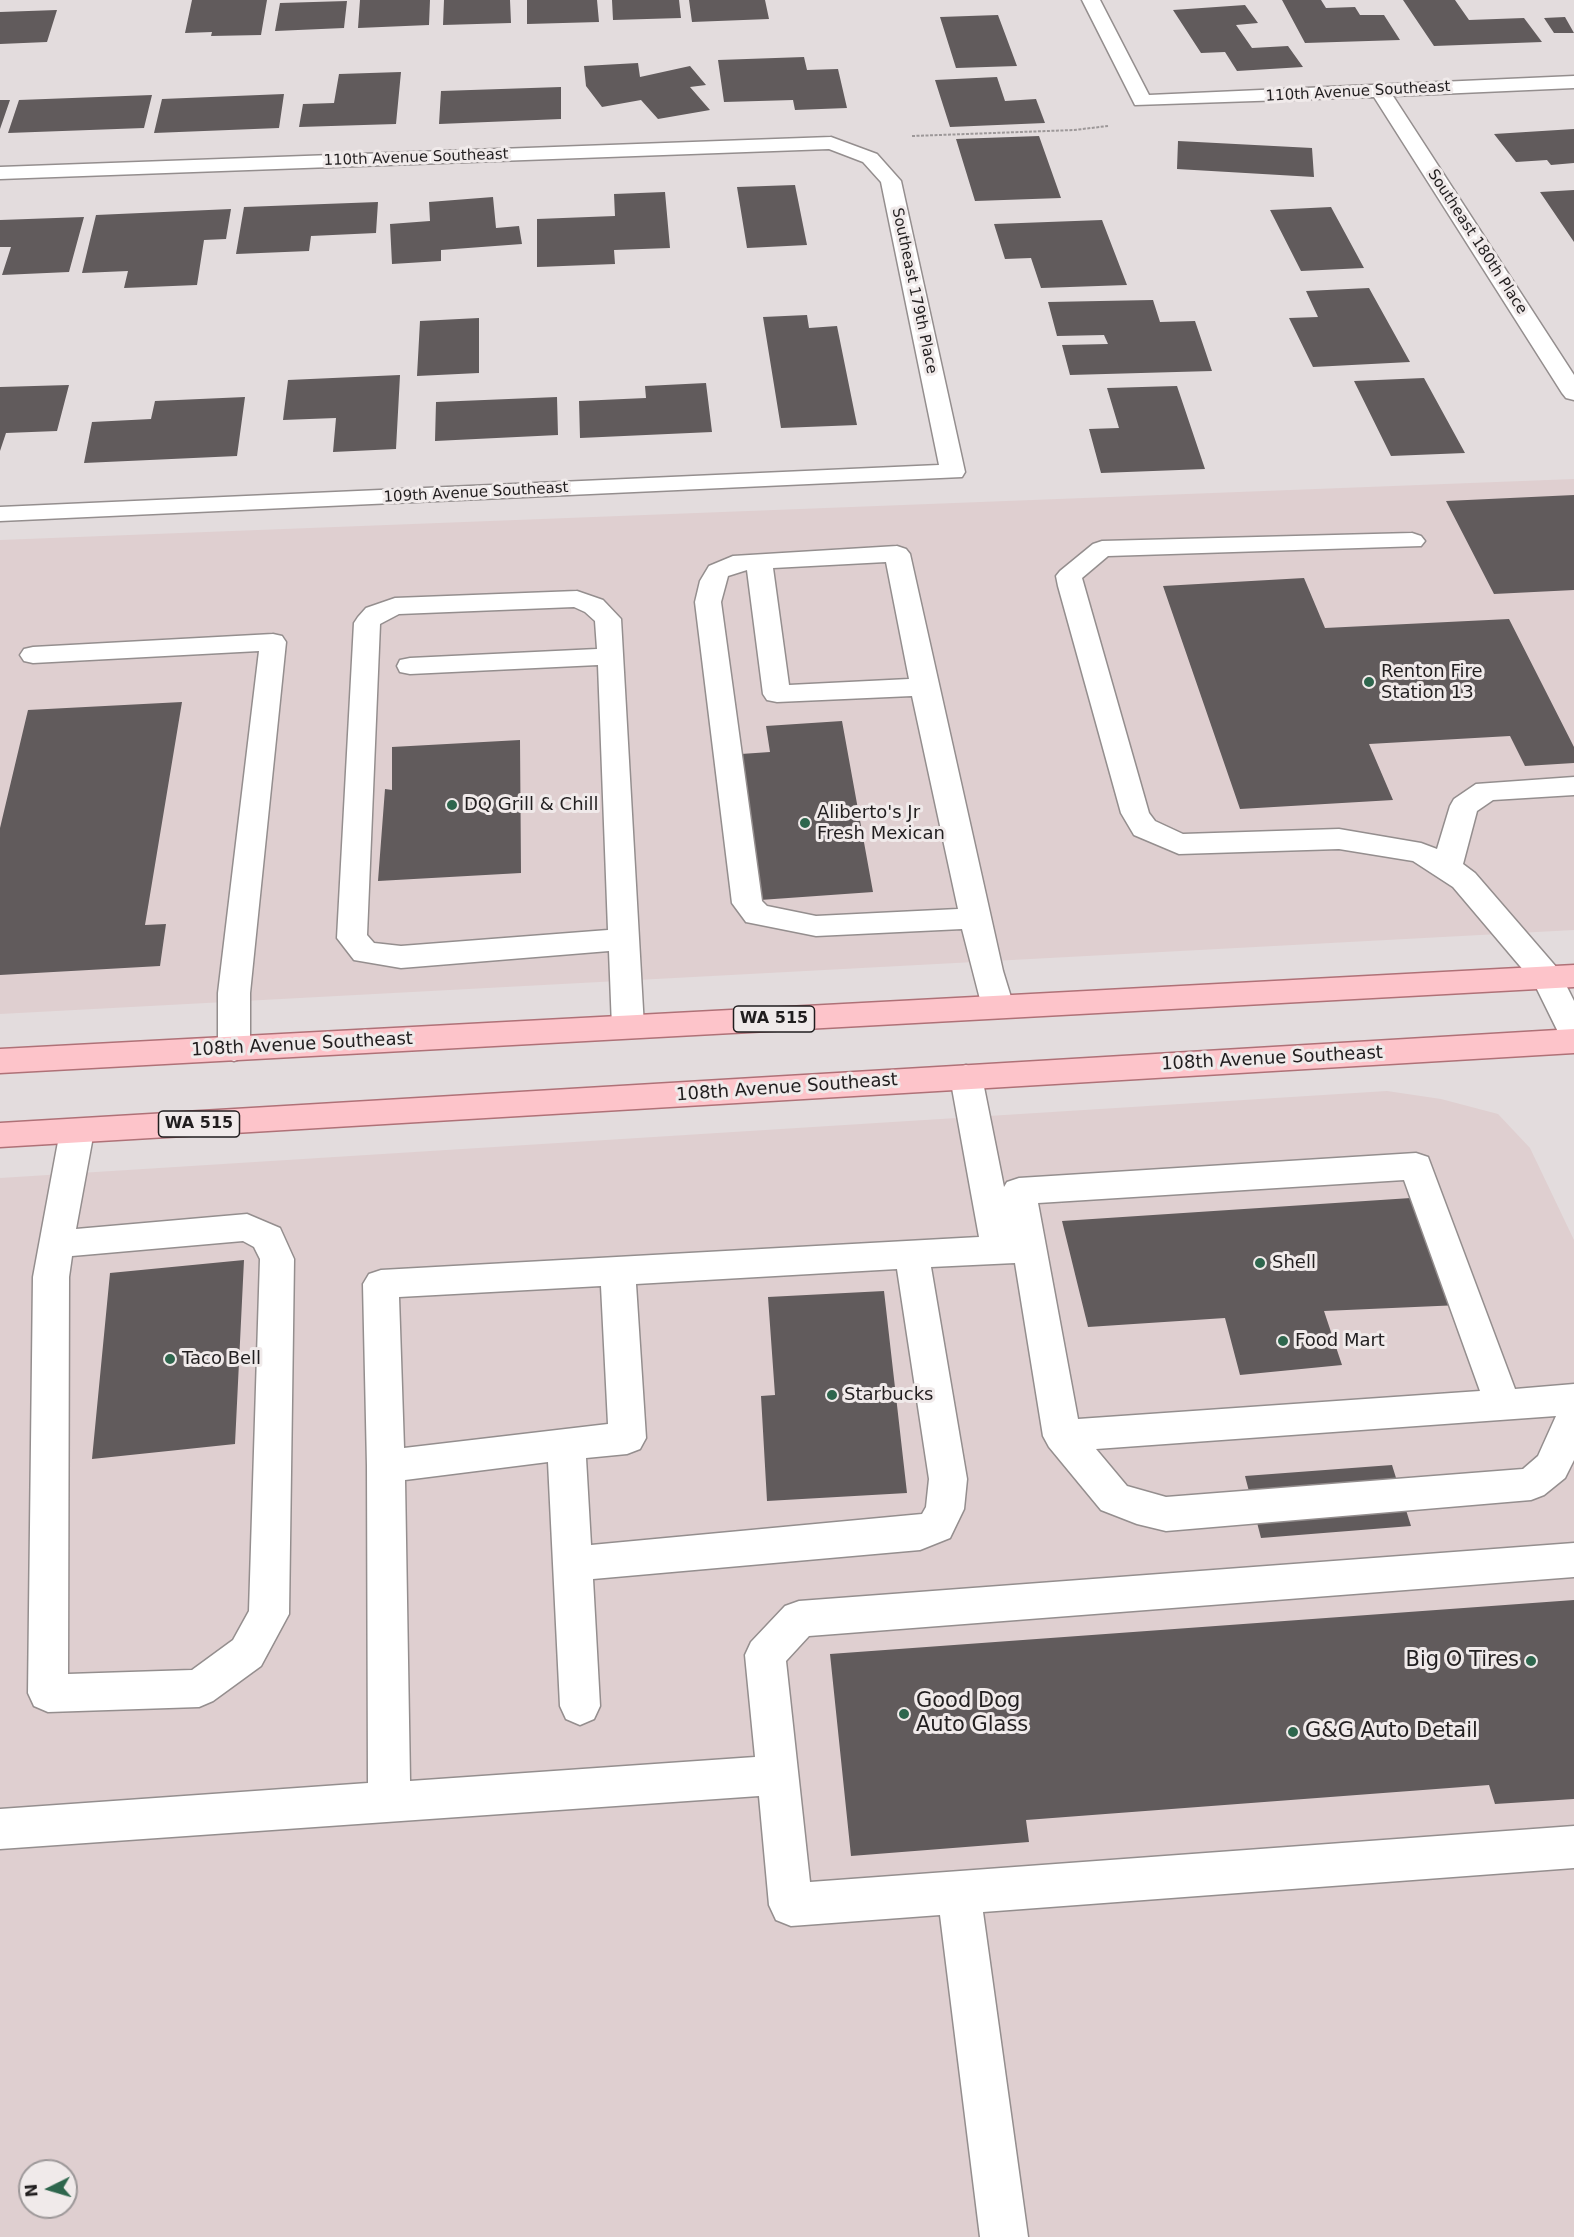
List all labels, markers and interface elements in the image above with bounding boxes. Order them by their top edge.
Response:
street label: 110th Avenue Southeast [1265,78,1451,106]
street label: 110th Avenue Southeast [323,146,509,170]
street label: Southeast 180th Place [1423,166,1531,318]
street label: Southeast 179th Place [888,206,940,376]
street label: 109th Avenue Southeast [383,479,569,507]
place label: Renton Fire Station 13 [1381,661,1483,704]
marker: Renton Fire Station 13 [1362,675,1376,689]
place label: DQ Grill & Chill [464,794,599,816]
marker: DQ Grill & Chill [445,798,459,812]
place label: Aliberto's Jr Fresh Mexican [817,802,945,844]
marker: Aliberto's Jr Fresh Mexican [798,816,812,830]
road number: WA 515 [734,1006,814,1032]
street label: 108th Avenue Southeast [191,1028,413,1062]
street label: 108th Avenue Southeast [1161,1042,1383,1076]
street label: 108th Avenue Southeast [676,1069,898,1107]
road number: WA 515 [158,1111,240,1137]
place label: Shell [1272,1252,1316,1274]
marker: Shell [1253,1256,1267,1270]
place label: Food Mart [1295,1330,1385,1352]
marker: Food Mart [1276,1334,1290,1348]
place label: Taco Bell [182,1348,261,1370]
marker: Taco Bell [163,1352,177,1366]
place label: Starbucks [844,1384,933,1406]
marker: Starbucks [825,1388,839,1402]
place label: Big O Tires [1405,1648,1519,1674]
marker: Big O Tires [1524,1654,1538,1668]
place label: Good Dog Auto Glass [916,1689,1028,1739]
marker: Good Dog Auto Glass [897,1707,911,1721]
place label: G&G Auto Detail [1305,1719,1478,1745]
marker: G&G Auto Detail [1286,1725,1300,1739]
north arrow [18,2159,78,2219]
text: N [22,2183,42,2198]

